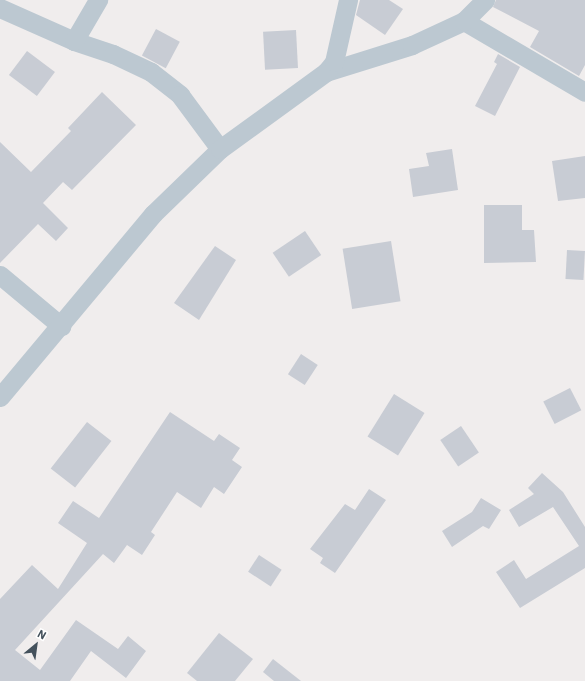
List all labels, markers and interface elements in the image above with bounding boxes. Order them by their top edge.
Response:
north arrow [16,625,56,665]
text: N [35,626,49,643]

